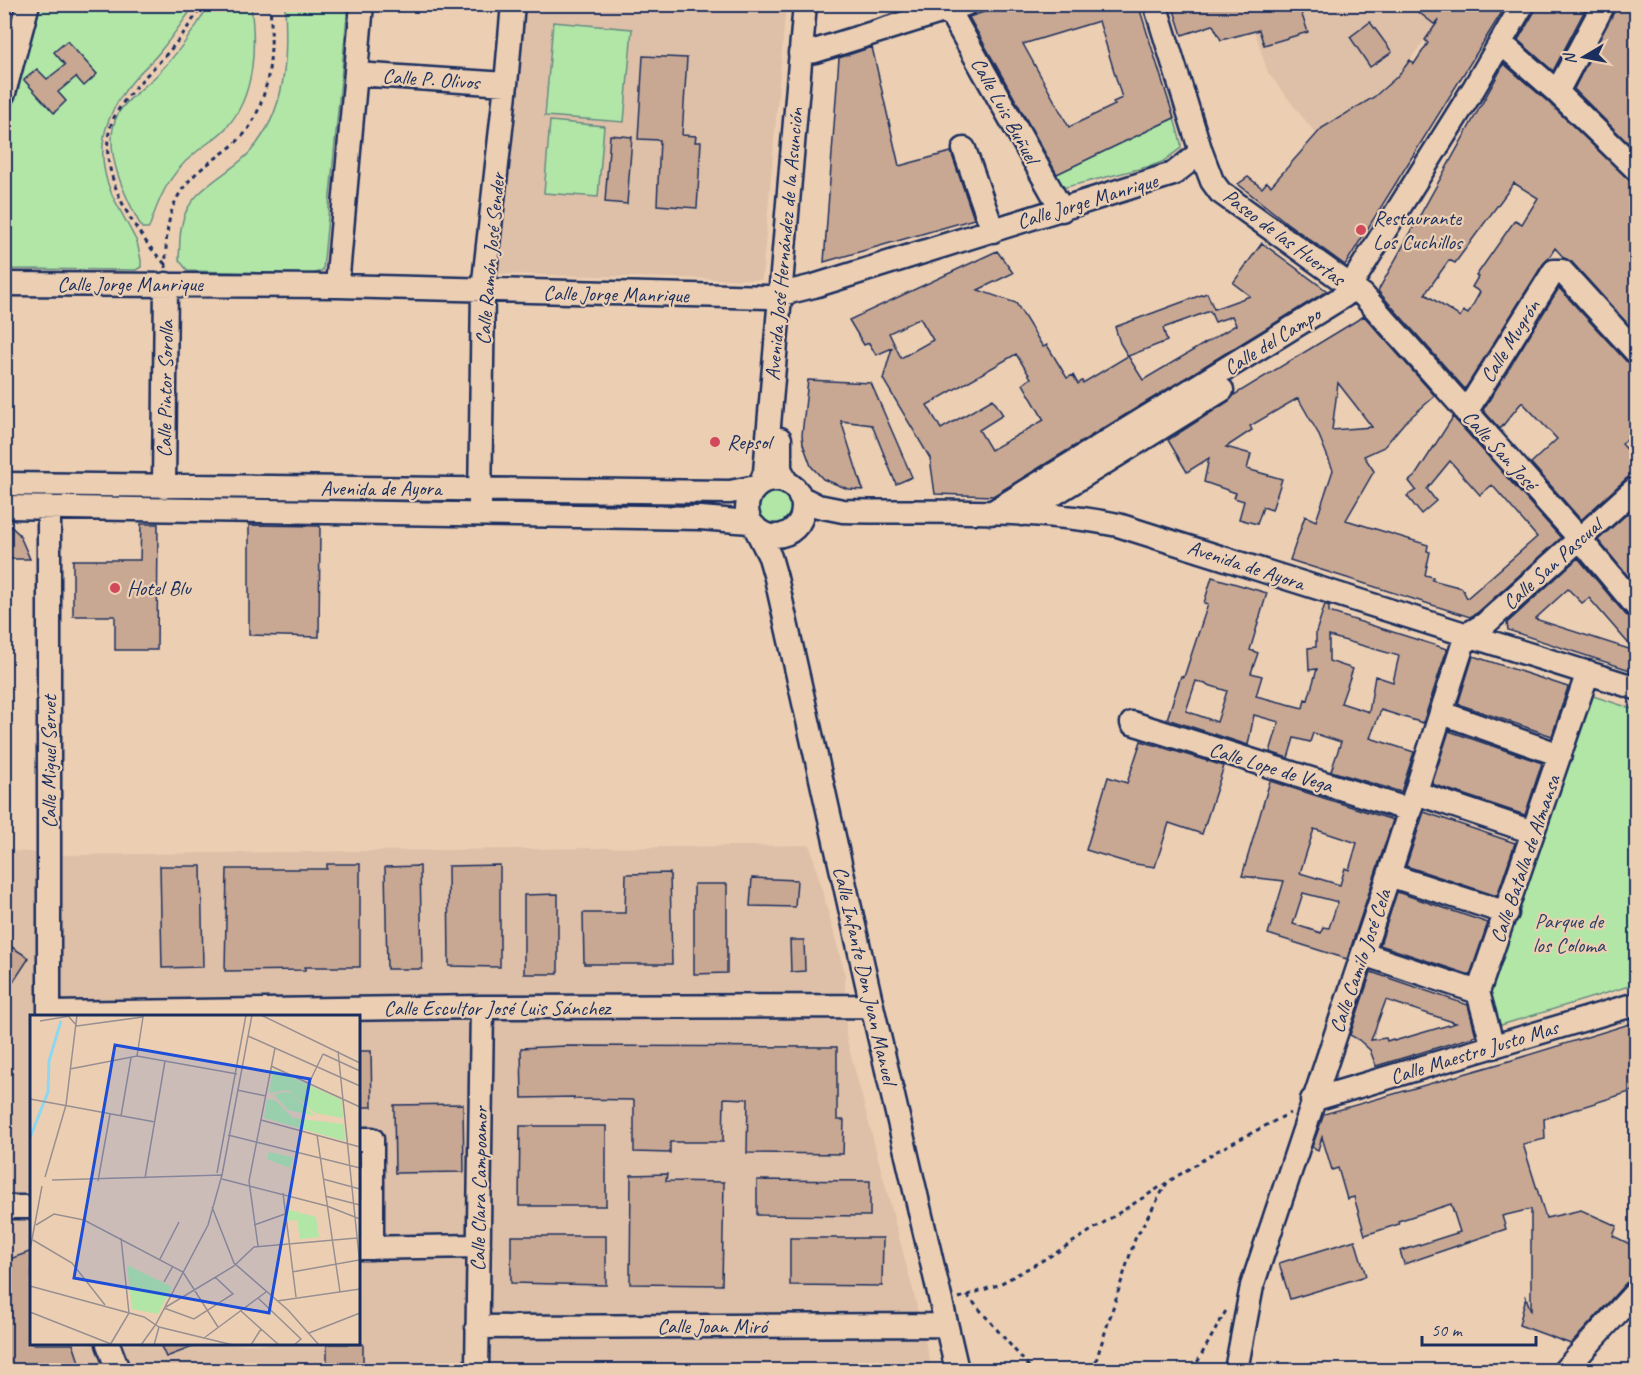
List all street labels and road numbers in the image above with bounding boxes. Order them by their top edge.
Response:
street label: Calle Luis Buñuel [965,52,1046,171]
street label: Calle P. Olivos [382,63,482,95]
street label: Avenida José Hernández de la Asunción [759,106,809,382]
street label: Calle Jorge Manrique [1014,167,1162,235]
street label: Calle Ramón José Sender [470,171,511,346]
street label: Paseo de las Huertas [1218,183,1351,292]
street label: Calle Jorge Manrique [57,271,204,297]
street label: Calle Jorge Manrique [543,280,690,308]
street label: Calle Mugrón [1474,294,1546,387]
street label: Calle del Campo [1219,300,1327,381]
street label: Calle Pintor Sorolla [151,318,179,458]
street label: Calle San José [1457,404,1545,498]
street label: Avenida de Ayora [321,475,444,501]
street label: Calle San Pascual [1497,510,1609,615]
street label: Avenida de Ayora [1184,534,1310,597]
street label: Calle Miguel Servet [36,693,62,829]
street label: Calle Lope de Vega [1206,736,1338,799]
street label: Calle Batalla de Almansa [1484,770,1566,946]
street label: Calle Infante Don Juan Manuel [827,864,903,1090]
street label: Calle Camilo José Cela [1323,884,1397,1036]
street label: Calle Escultor José Luis Sánchez [384,995,613,1021]
street label: Calle Maestro Justo Mas [1387,1014,1563,1090]
street label: Calle Clara Campoamor [465,1105,493,1272]
street label: Calle Joan Miró [657,1313,769,1339]

